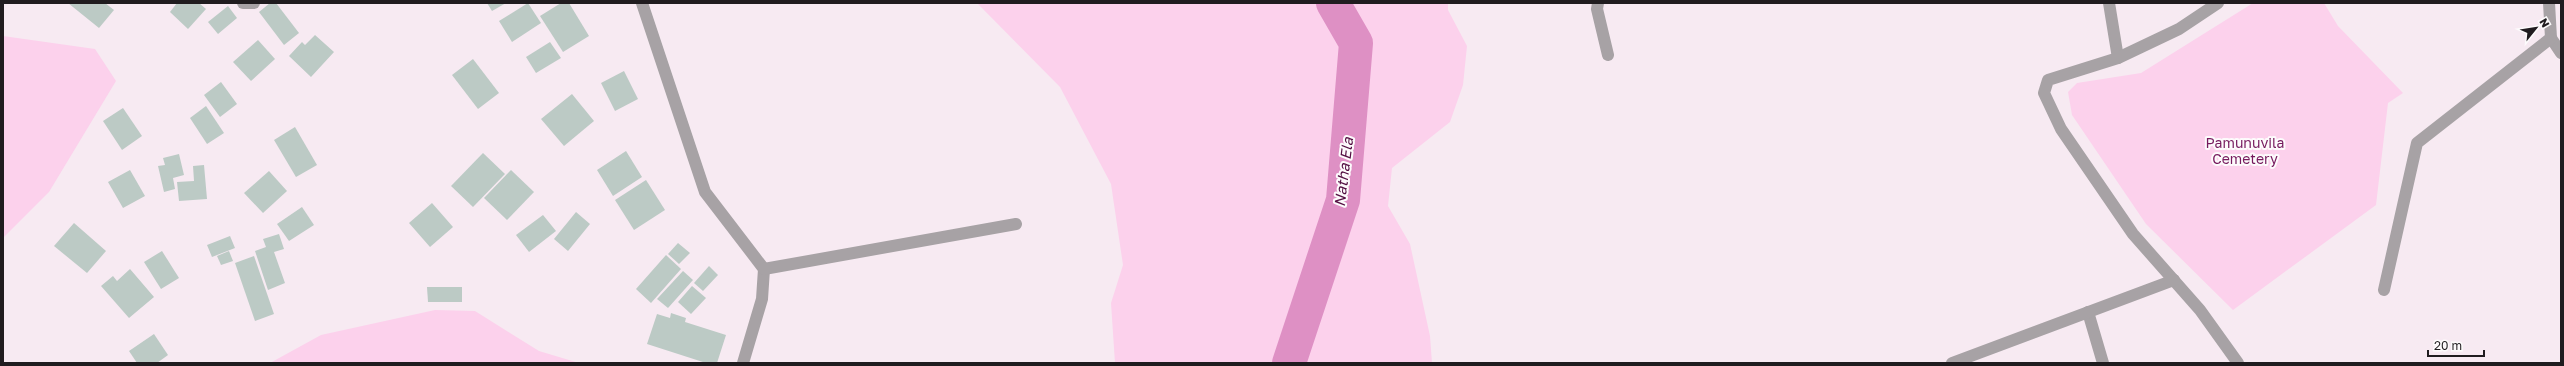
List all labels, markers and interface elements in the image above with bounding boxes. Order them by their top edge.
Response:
north arrow [2516,8,2556,48]
text: N [2537,16,2553,30]
park label: Pamunuvila Cemetery [2206,134,2284,167]
water label: Natha Ela [1330,136,1356,208]
scale bar [2428,332,2484,358]
text: 20 m [2434,338,2462,353]

